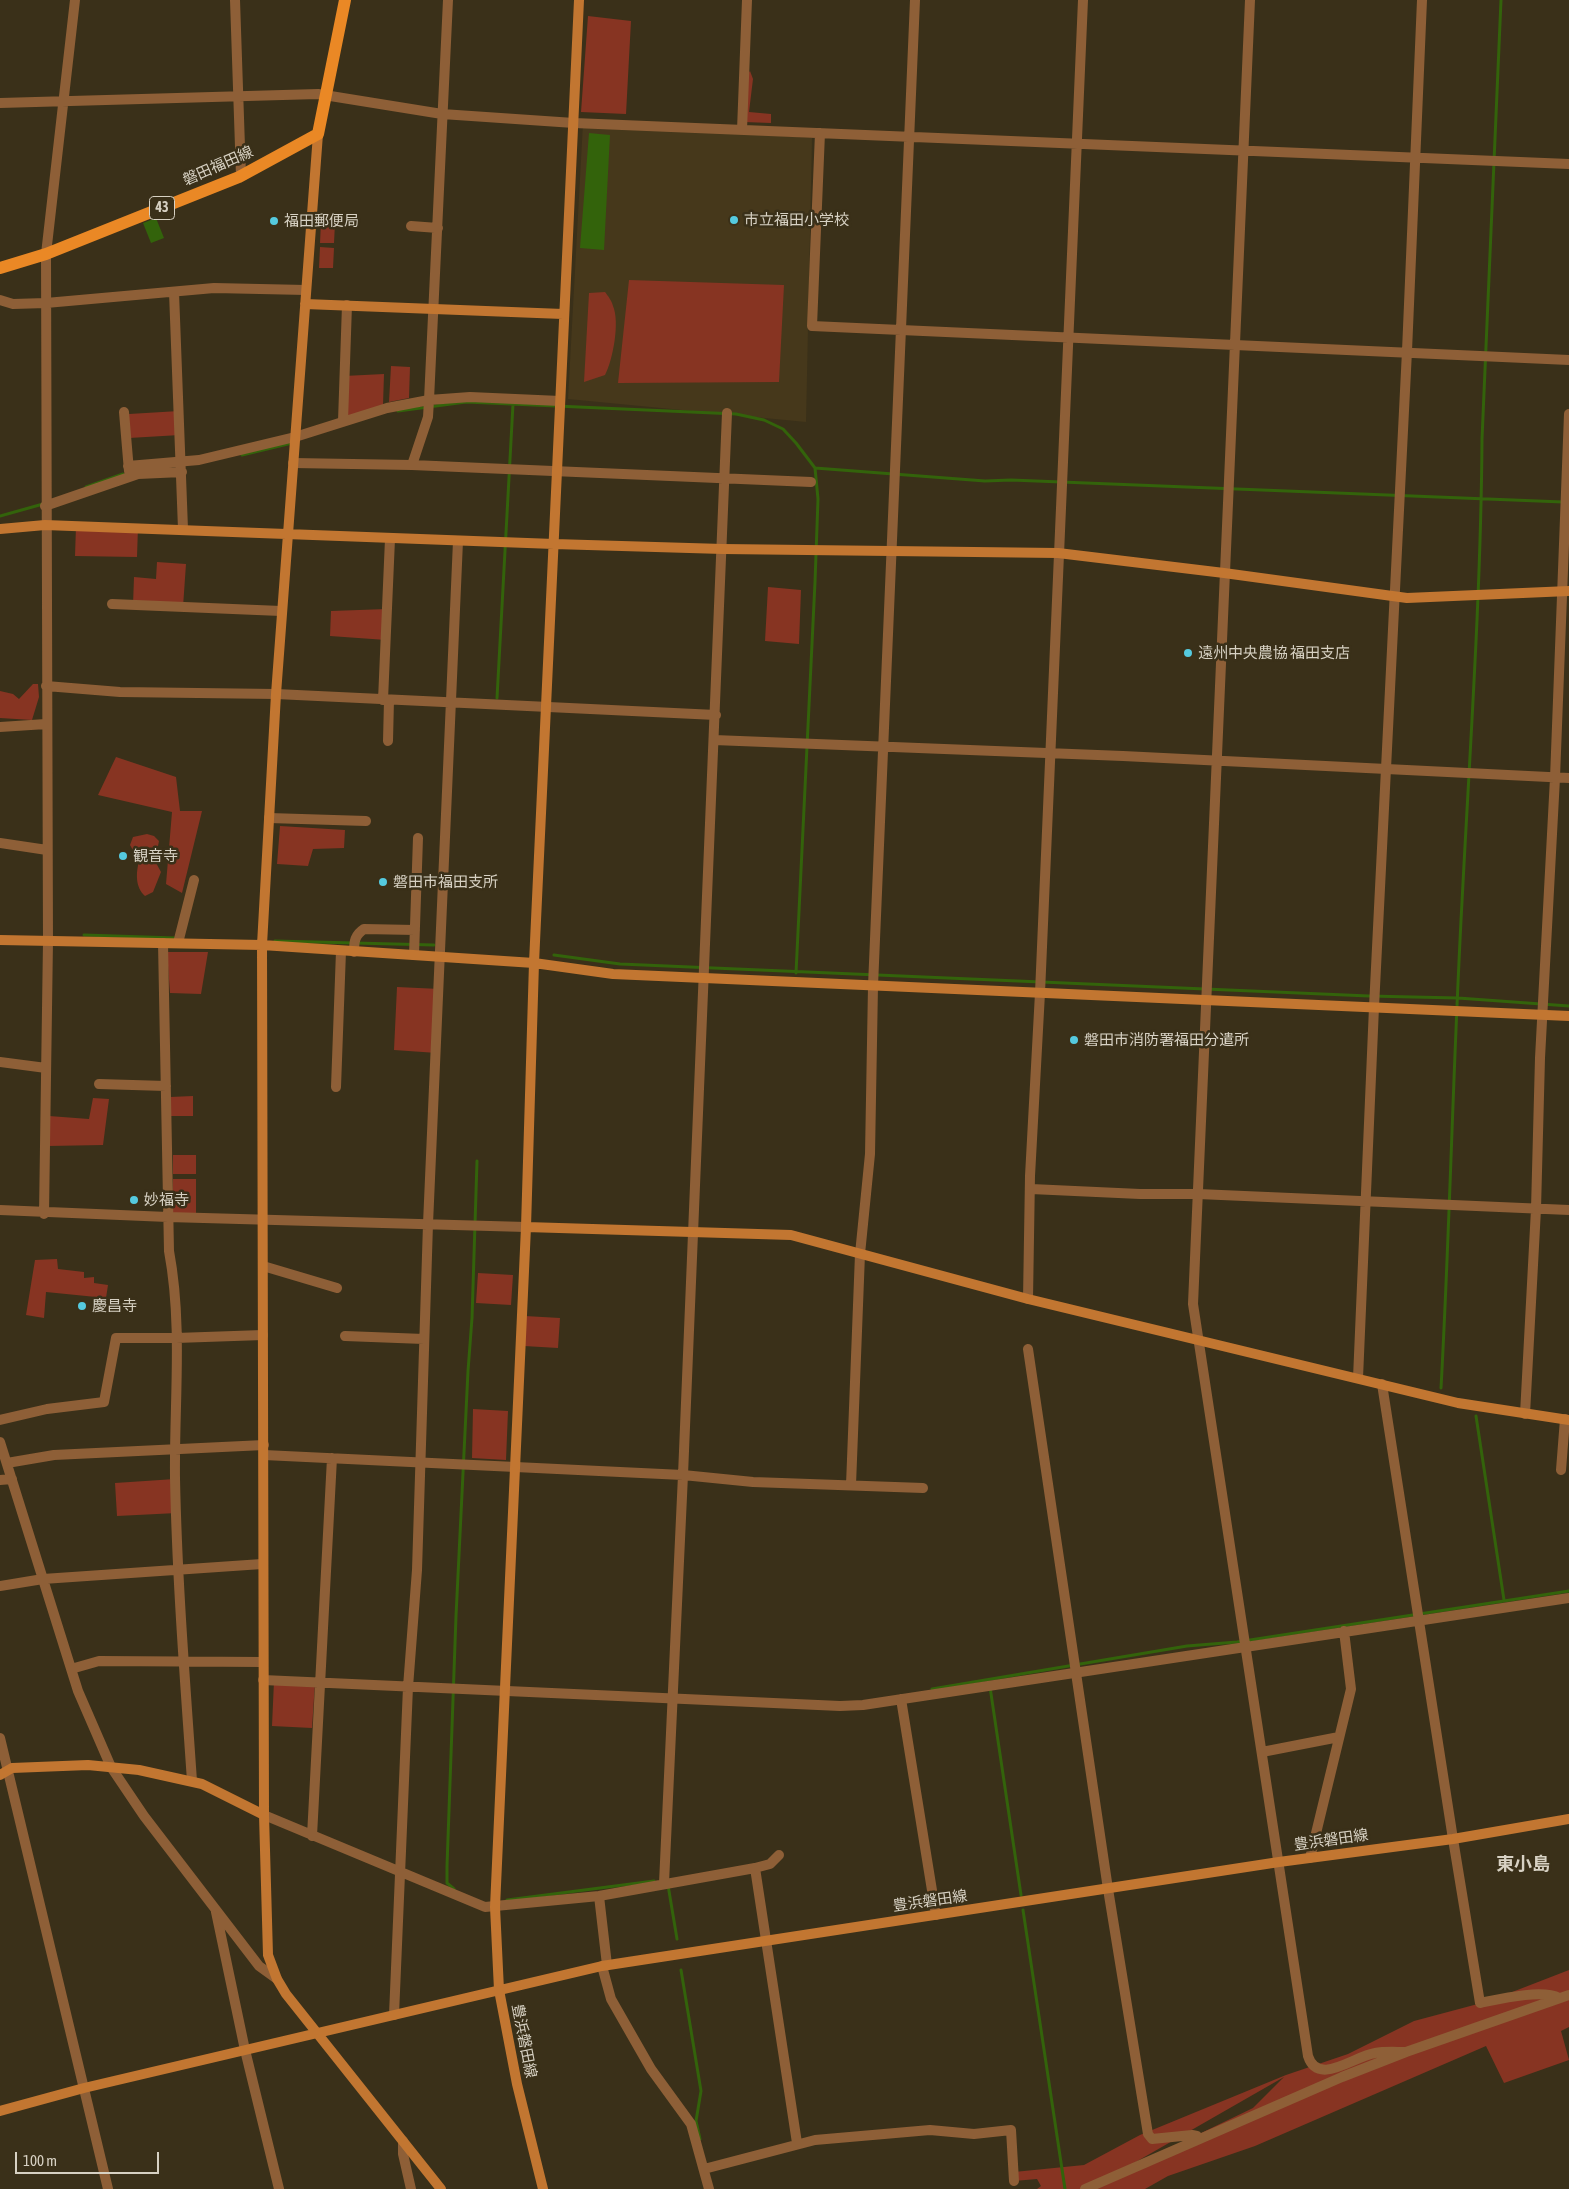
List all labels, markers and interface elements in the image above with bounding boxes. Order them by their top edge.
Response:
street label: 磐田福田線 [180,143,256,189]
road number: 43 [150,197,174,220]
place label: 市立福田小学校 [744,211,849,229]
place label: 福田郵便局 [284,212,359,230]
marker: 市立福田小学校 [728,214,740,226]
marker: 福田郵便局 [268,215,280,227]
place label: 遠州中央農協 福田支店 [1198,644,1350,662]
marker: 遠州中央農協 福田支店 [1182,647,1194,659]
place label: 観音寺 [133,847,178,865]
marker: 観音寺 [117,850,129,862]
place label: 磐田市福田支所 [393,873,498,891]
marker: 磐田市福田支所 [377,876,389,888]
place label: 磐田市消防署福田分遣所 [1084,1031,1249,1049]
marker: 磐田市消防署福田分遣所 [1068,1034,1080,1046]
place label: 妙福寺 [144,1191,189,1209]
marker: 妙福寺 [128,1194,140,1206]
place label: 慶昌寺 [92,1297,137,1315]
marker: 慶昌寺 [76,1300,88,1312]
street label: 豊浜磐田線 [1293,1826,1369,1854]
district label: 東小島 [1496,1853,1550,1875]
street label: 豊浜磐田線 [892,1887,968,1915]
street label: 豊浜磐田線 [508,2002,540,2080]
scale bar [18,2142,161,2174]
text: 100 m [23,2152,57,2169]

